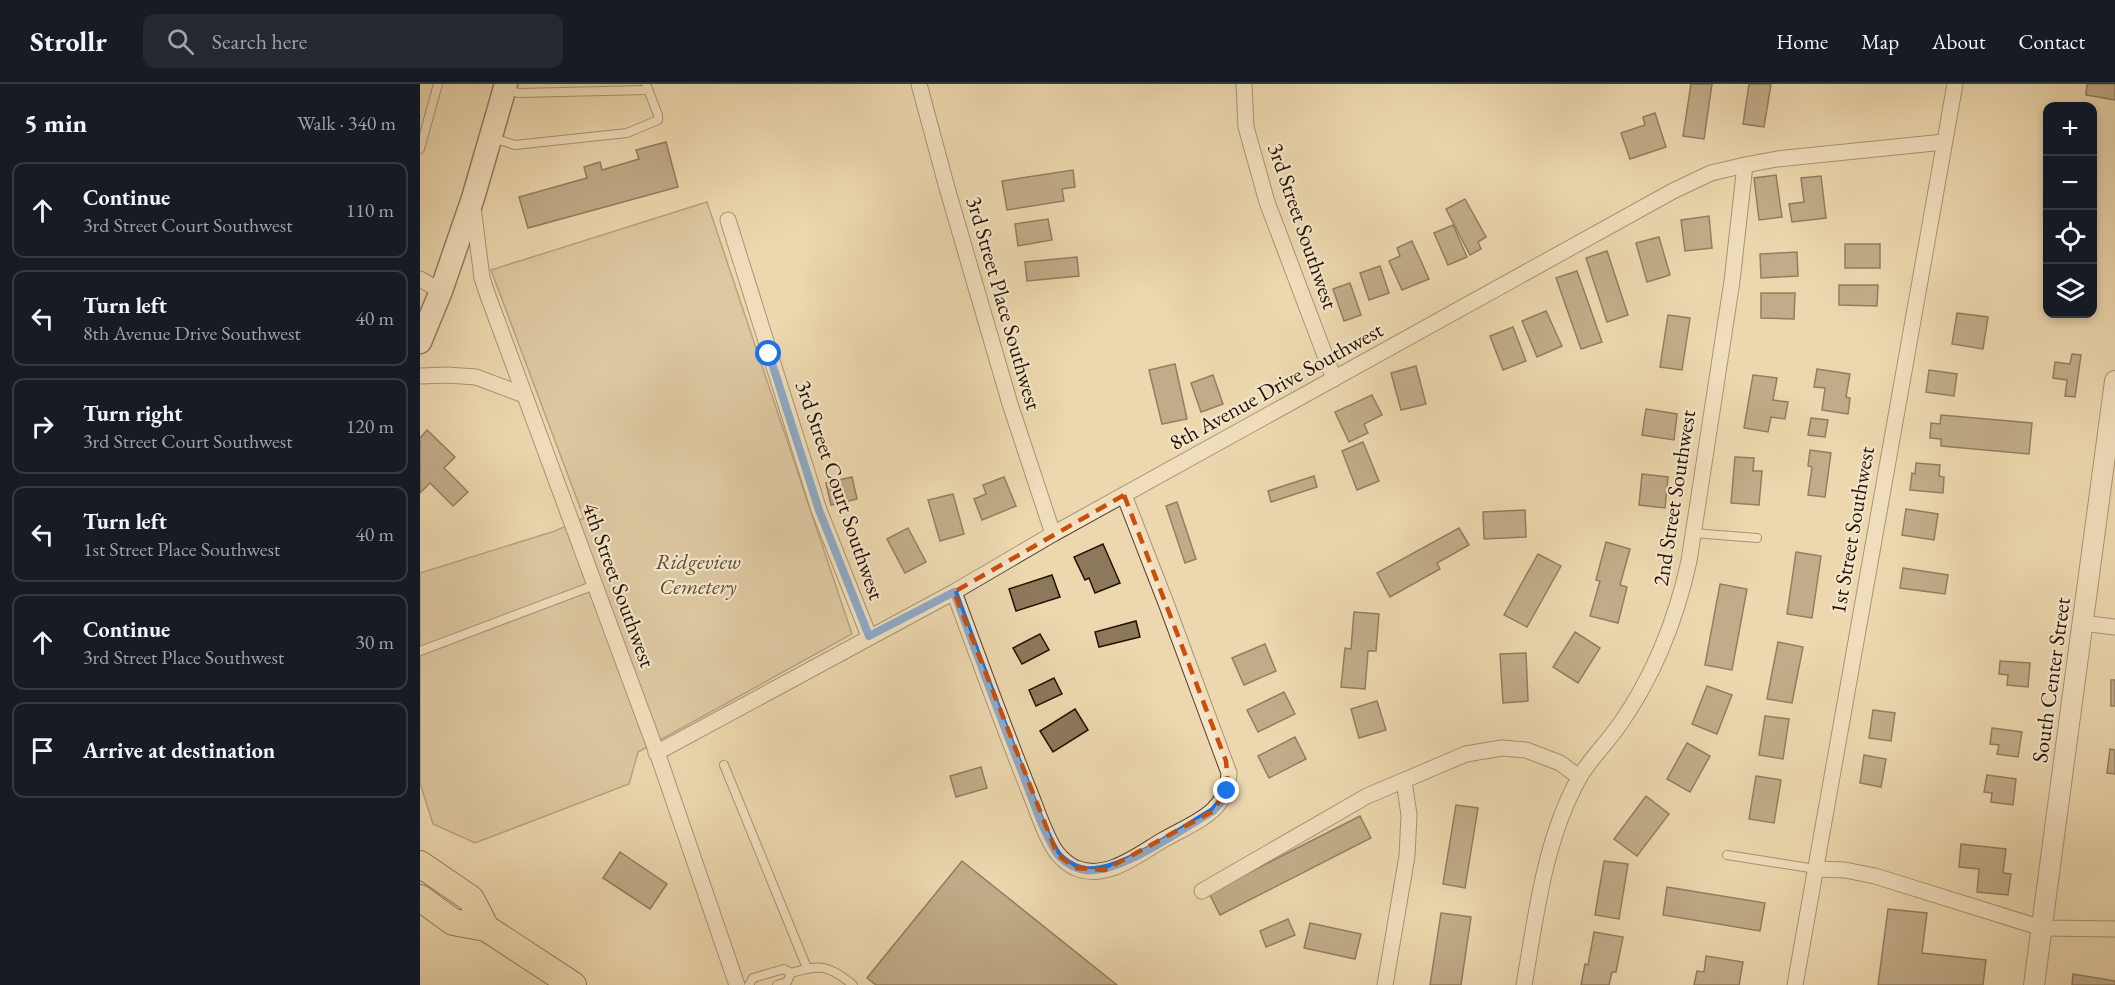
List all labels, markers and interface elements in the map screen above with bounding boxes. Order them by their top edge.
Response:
search box [143,14,563,68]
text: Strollr [30,23,107,59]
icon: search [164,25,197,58]
text: Search here [212,27,307,56]
text: Home [1776,28,1828,55]
text: Map [1861,28,1899,55]
text: About [1932,28,1985,55]
text: Contact [2018,28,2085,55]
map controls [2043,102,2097,318]
button: + [2043,102,2097,156]
text: 5 min [24,106,87,140]
text: Walk · 340 m [297,110,396,136]
street label: 3rd Street Southwest [1261,139,1345,313]
button: − [2043,156,2097,210]
text: Continue [83,183,170,212]
street label: 3rd Street Place Southwest [960,193,1048,413]
icon: ahead [26,194,59,227]
text: 110 m [346,197,394,223]
button: locate [2043,210,2097,264]
text: 3rd Street Court Southwest [83,212,293,238]
button: layers [2043,264,2097,318]
text: Turn left [83,291,167,320]
icon: left [26,302,59,335]
text: 40 m [355,305,394,331]
street label: 8th Avenue Drive Southwest [1164,315,1388,457]
text: 8th Avenue Drive Southwest [83,320,301,346]
route start [755,340,781,366]
street label: 3rd Street Court Southwest [789,376,891,604]
text: Turn right [83,399,182,428]
street label: 2nd Street Southwest [1646,408,1702,588]
icon: right [26,410,59,443]
text: 120 m [346,413,394,439]
text: 3rd Street Court Southwest [83,428,293,454]
street label: 1st Street Southwest [1823,444,1881,616]
street label: 4th Street Southwest [576,499,662,672]
text: Turn left [83,507,167,536]
icon: left [26,518,59,551]
text: 40 m [355,521,394,547]
text: 1st Street Place Southwest [83,536,280,562]
park label: Ridgeview Cemetery [655,547,741,601]
street label: South Center Street [2025,595,2077,765]
text: Continue [83,615,170,644]
icon: ahead [26,626,59,659]
text: 30 m [355,629,394,655]
text: 3rd Street Place Southwest [83,644,284,670]
icon: arrive [26,734,59,767]
text: Arrive at destination [83,736,275,765]
route end [1213,777,1239,803]

